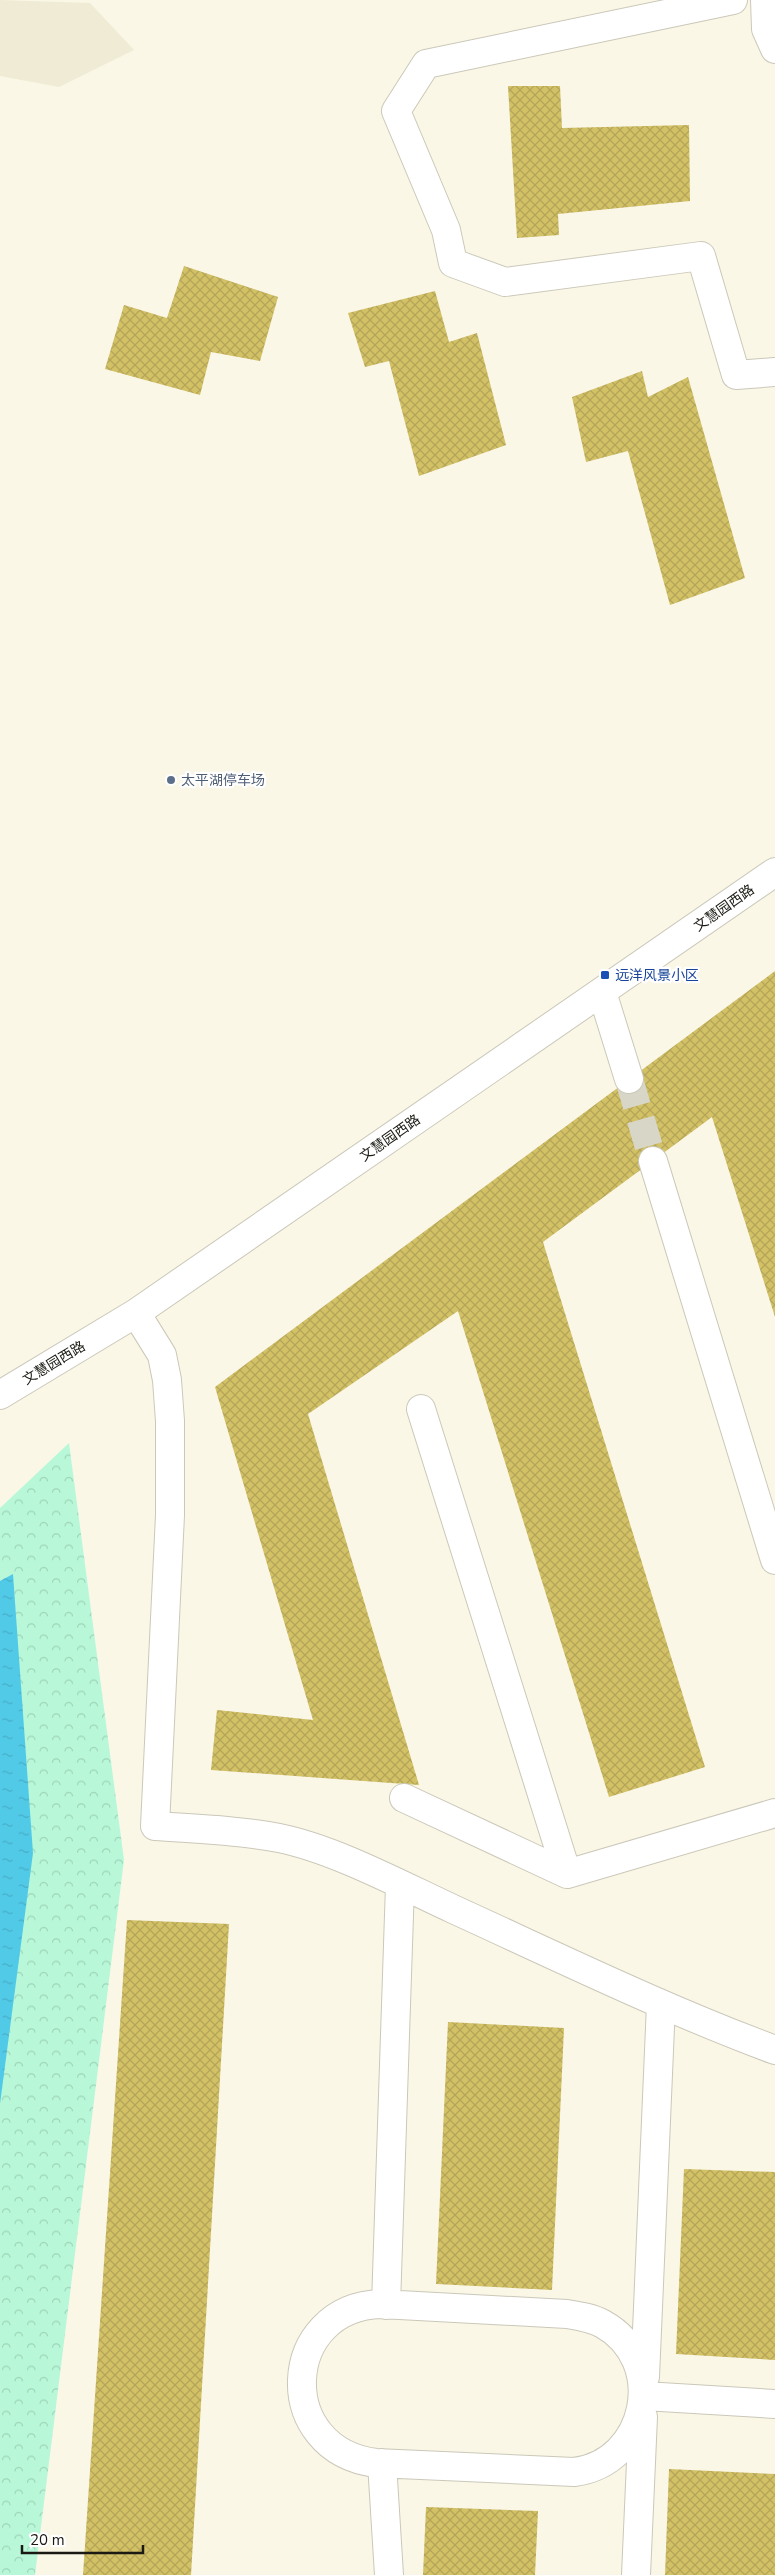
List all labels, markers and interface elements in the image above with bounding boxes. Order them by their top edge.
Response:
place label: 太平湖停车场 [181,771,265,790]
marker: 太平湖停车场 [165,774,177,786]
street label: 文慧园西路 [690,880,758,936]
place label: 远洋风景小区 [615,966,699,985]
marker: 远洋风景小区 [599,969,611,981]
street label: 文慧园西路 [356,1110,424,1166]
street label: 文慧园西路 [19,1337,89,1389]
scale bar [22,2522,144,2554]
text: 20 m [30,2530,65,2550]

